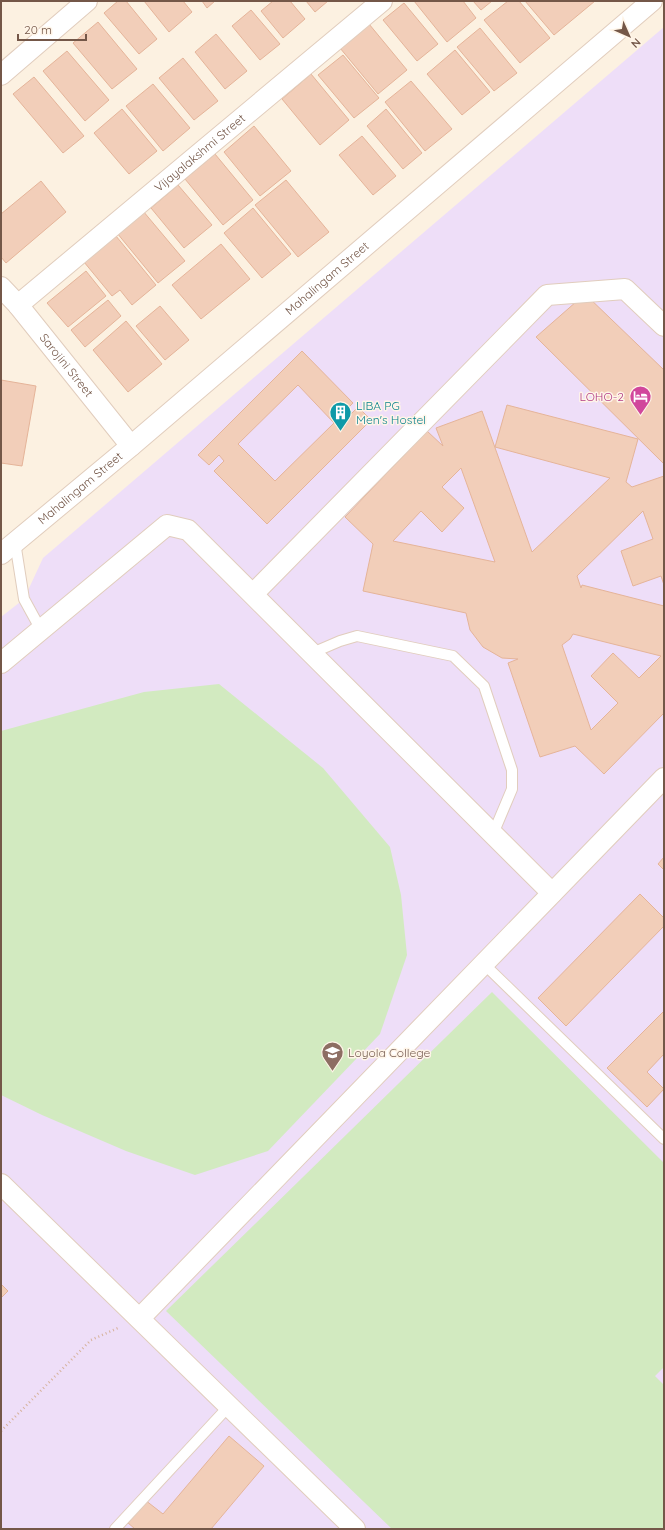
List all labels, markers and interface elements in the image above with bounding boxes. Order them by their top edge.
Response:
scale bar [18,16,86,42]
north arrow [609,16,649,56]
text: 20 m [24,22,52,37]
text: N [628,35,644,51]
street label: Vijayalakshmi Street [151,110,248,195]
street label: Mahalingam Street [282,238,372,318]
street label: Sarojini Street [37,330,97,400]
hotel icon: LOHO-2 [627,384,653,417]
place label: LOHO-2 [579,389,624,404]
place label: LIBA PG Men's Hostel [356,398,426,427]
building icon: LIBA PG Men's Hostel [328,400,354,433]
street label: Mahalingam Street [35,448,125,527]
school or university icon: Loyola College [319,1040,345,1073]
place label: Loyola College [348,1045,430,1060]

